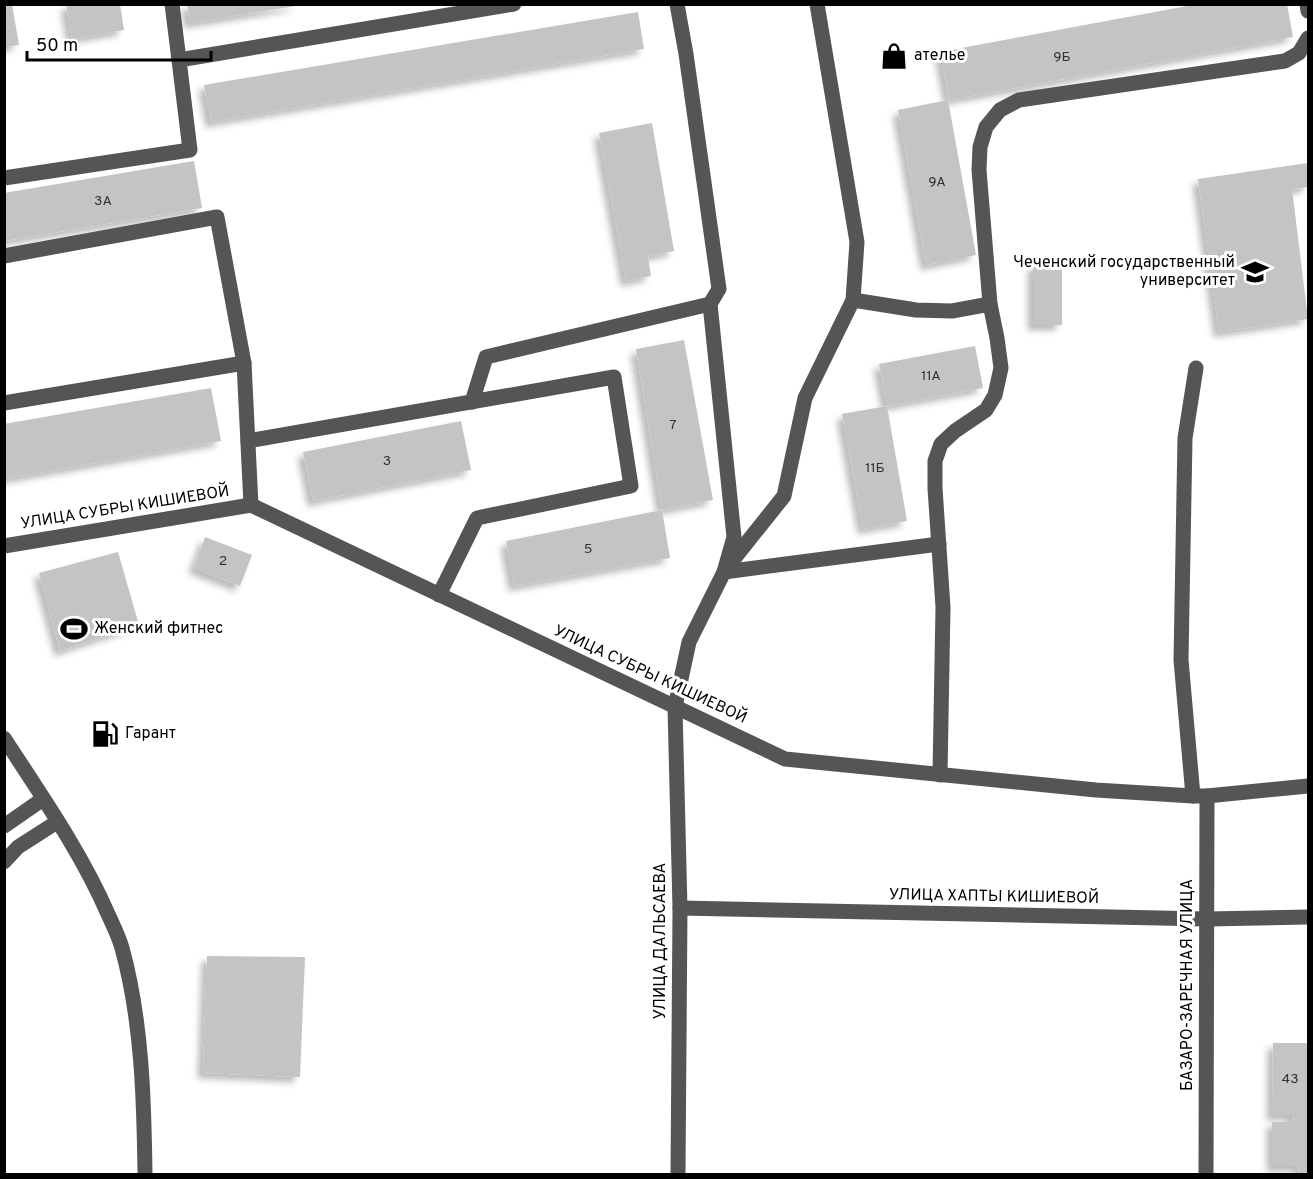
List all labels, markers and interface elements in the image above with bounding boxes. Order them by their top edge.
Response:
scale bar [27,24,212,62]
text: 50 m [36,35,78,58]
shop icon: ателье [879,41,909,71]
place label: ателье [914,46,965,66]
house number: 9Б [1053,49,1071,66]
house number: 9А [928,174,946,191]
house number: 3А [94,193,112,210]
place label: Чеченский государственный университет [1013,253,1235,291]
school or university icon: Чеченский государственный университет [1240,257,1270,287]
house number: 11А [921,368,941,385]
house number: 7 [669,417,677,434]
house number: 3 [383,453,391,470]
house number: 11Б [865,460,885,477]
street label: УЛИЦА СУБРЫ КИШИЕВОЙ [19,480,231,534]
house number: 5 [584,541,592,558]
house number: 2 [219,553,227,570]
sports icon: Женский фитнес [59,614,89,644]
place label: Женский фитнес [94,619,223,639]
street label: УЛИЦА СУБРЫ КИШИЕВОЙ [550,620,751,729]
fuel station icon: Гарант [90,719,120,749]
place label: Гарант [125,724,176,744]
street label: УЛИЦА ДАЛЬСАЕВА [651,862,671,1019]
street label: БАЗАРО-ЗАРЕЧНАЯ УЛИЦА [1178,879,1198,1091]
street label: УЛИЦА ХАПТЫ КИШИЕВОЙ [889,883,1099,909]
house number: 43 [1281,1071,1299,1088]

